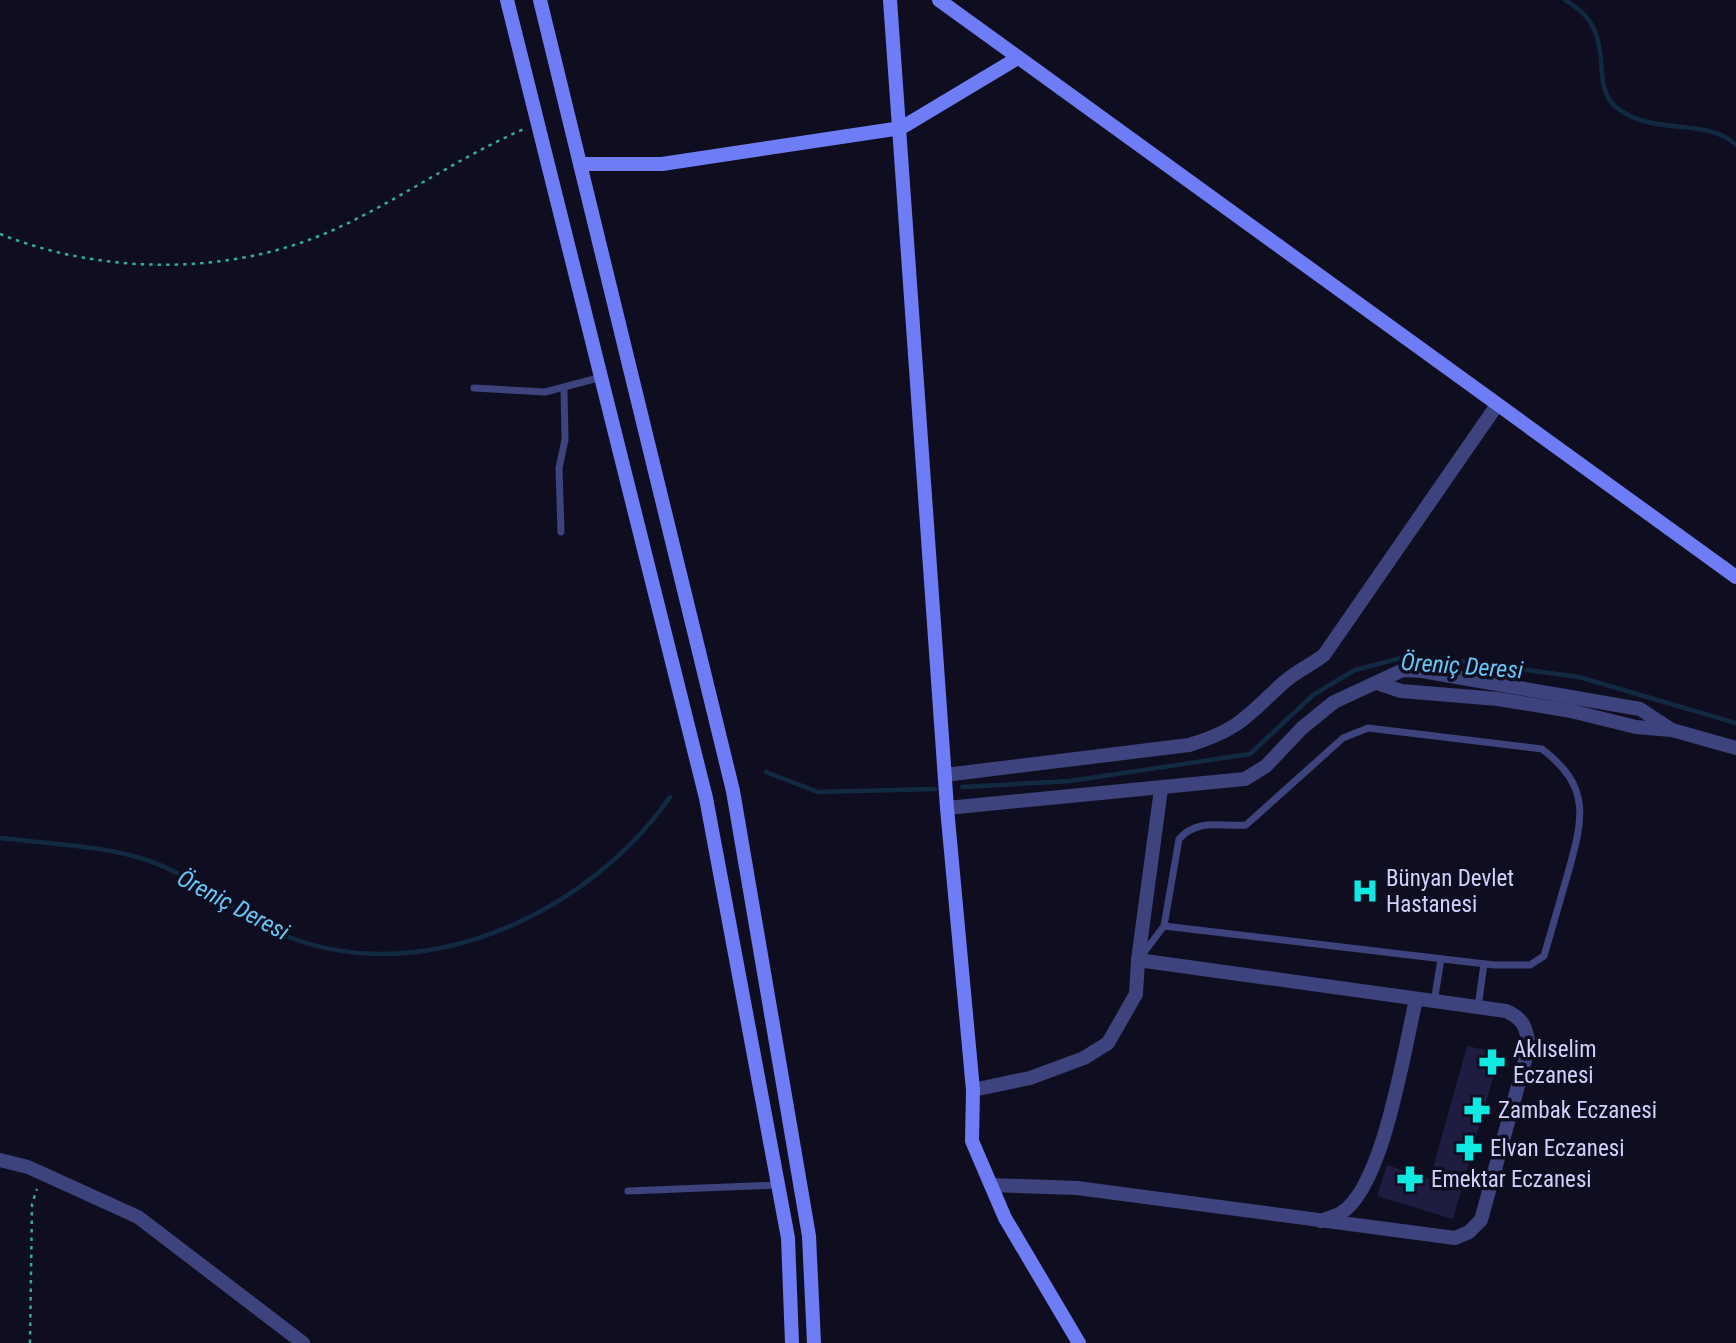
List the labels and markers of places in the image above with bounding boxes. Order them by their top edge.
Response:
place label: Bünyan Devlet Hastanesi [1386,865,1514,918]
hospital icon: Bünyan Devlet Hastanesi [1350,876,1380,906]
place label: Aklıselim Eczanesi [1513,1036,1596,1089]
pharmacy icon: Aklıselim Eczanesi [1477,1047,1507,1077]
pharmacy icon: Zambak Eczanesi [1462,1095,1492,1125]
place label: Zambak Eczanesi [1498,1097,1657,1124]
pharmacy icon: Elvan Eczanesi [1454,1133,1484,1163]
place label: Elvan Eczanesi [1490,1135,1624,1162]
pharmacy icon: Emektar Eczanesi [1395,1164,1425,1194]
place label: Emektar Eczanesi [1431,1166,1592,1193]

